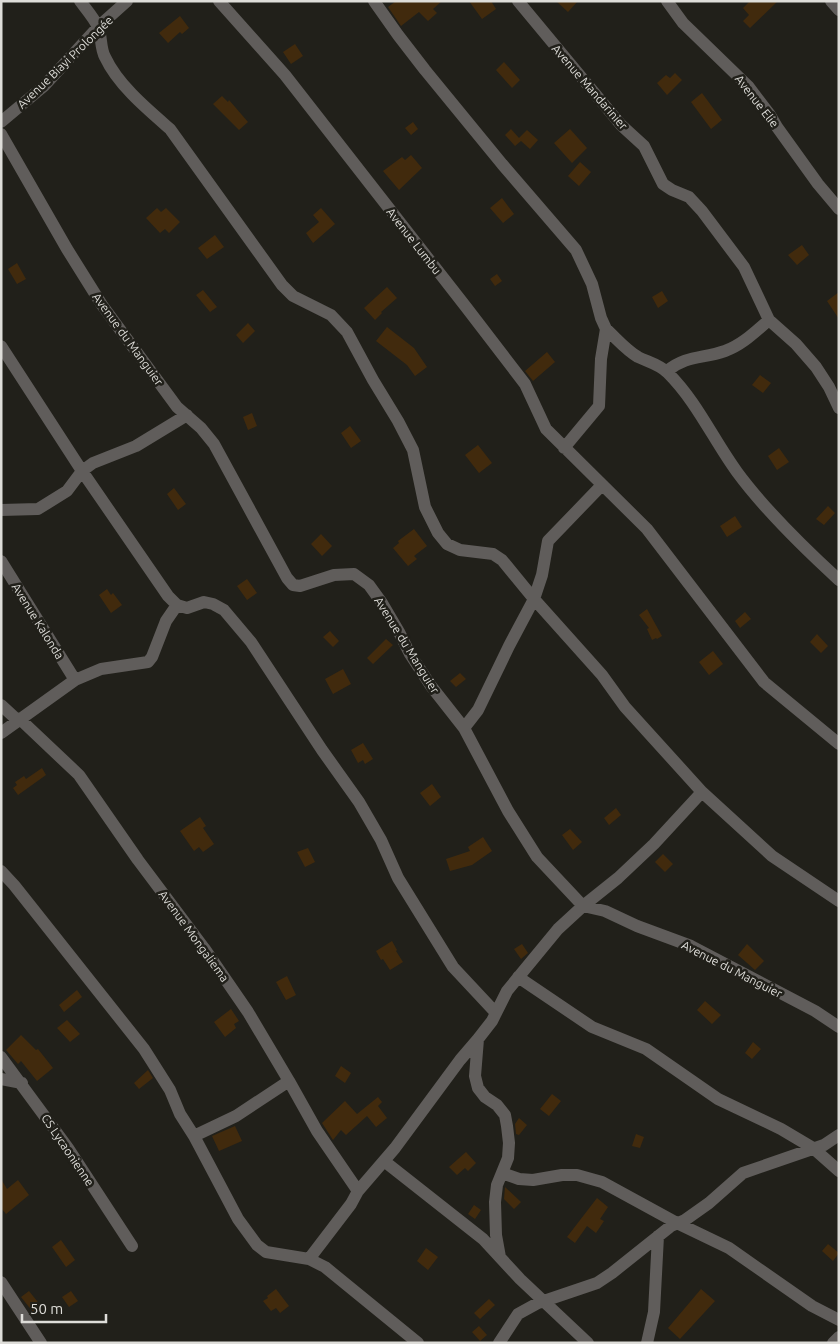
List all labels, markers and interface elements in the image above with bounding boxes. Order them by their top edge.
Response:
street label: Avenue Biayi Prolongée [15,13,115,111]
street label: Avenue Mandarinier [550,42,631,132]
street label: Avenue Elie [733,72,781,130]
street label: Avenue Lumbu [384,205,444,277]
street label: Avenue du Manguier [90,290,166,388]
street label: Avenue Kalonda [9,581,67,661]
street label: Avenue du Manguier [372,594,442,696]
street label: Avenue Mongaliema [156,888,232,984]
street label: Avenue du Manguier [680,938,785,1000]
street label: CS Lycaonienne [39,1112,97,1188]
scale bar [22,1292,106,1324]
text: 50 m [30,1300,63,1317]

